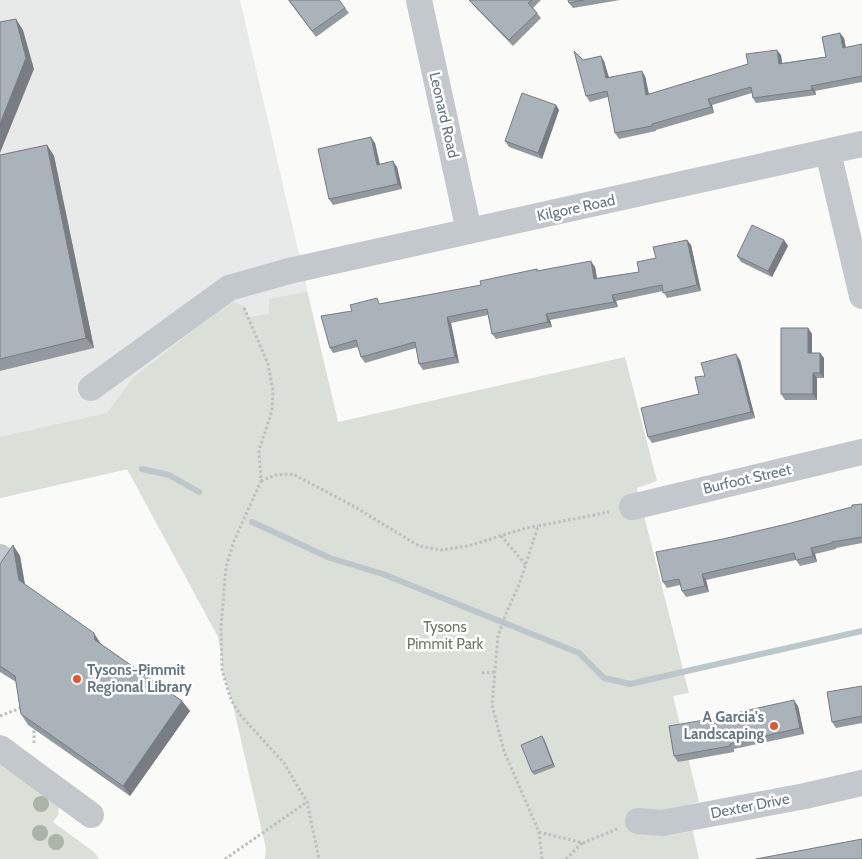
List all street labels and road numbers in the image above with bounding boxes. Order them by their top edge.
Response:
street label: Leonard Road [425,70,463,160]
street label: Kilgore Road [535,191,617,225]
street label: Burfoot Street [701,460,793,498]
street label: Dexter Drive [709,789,791,822]

